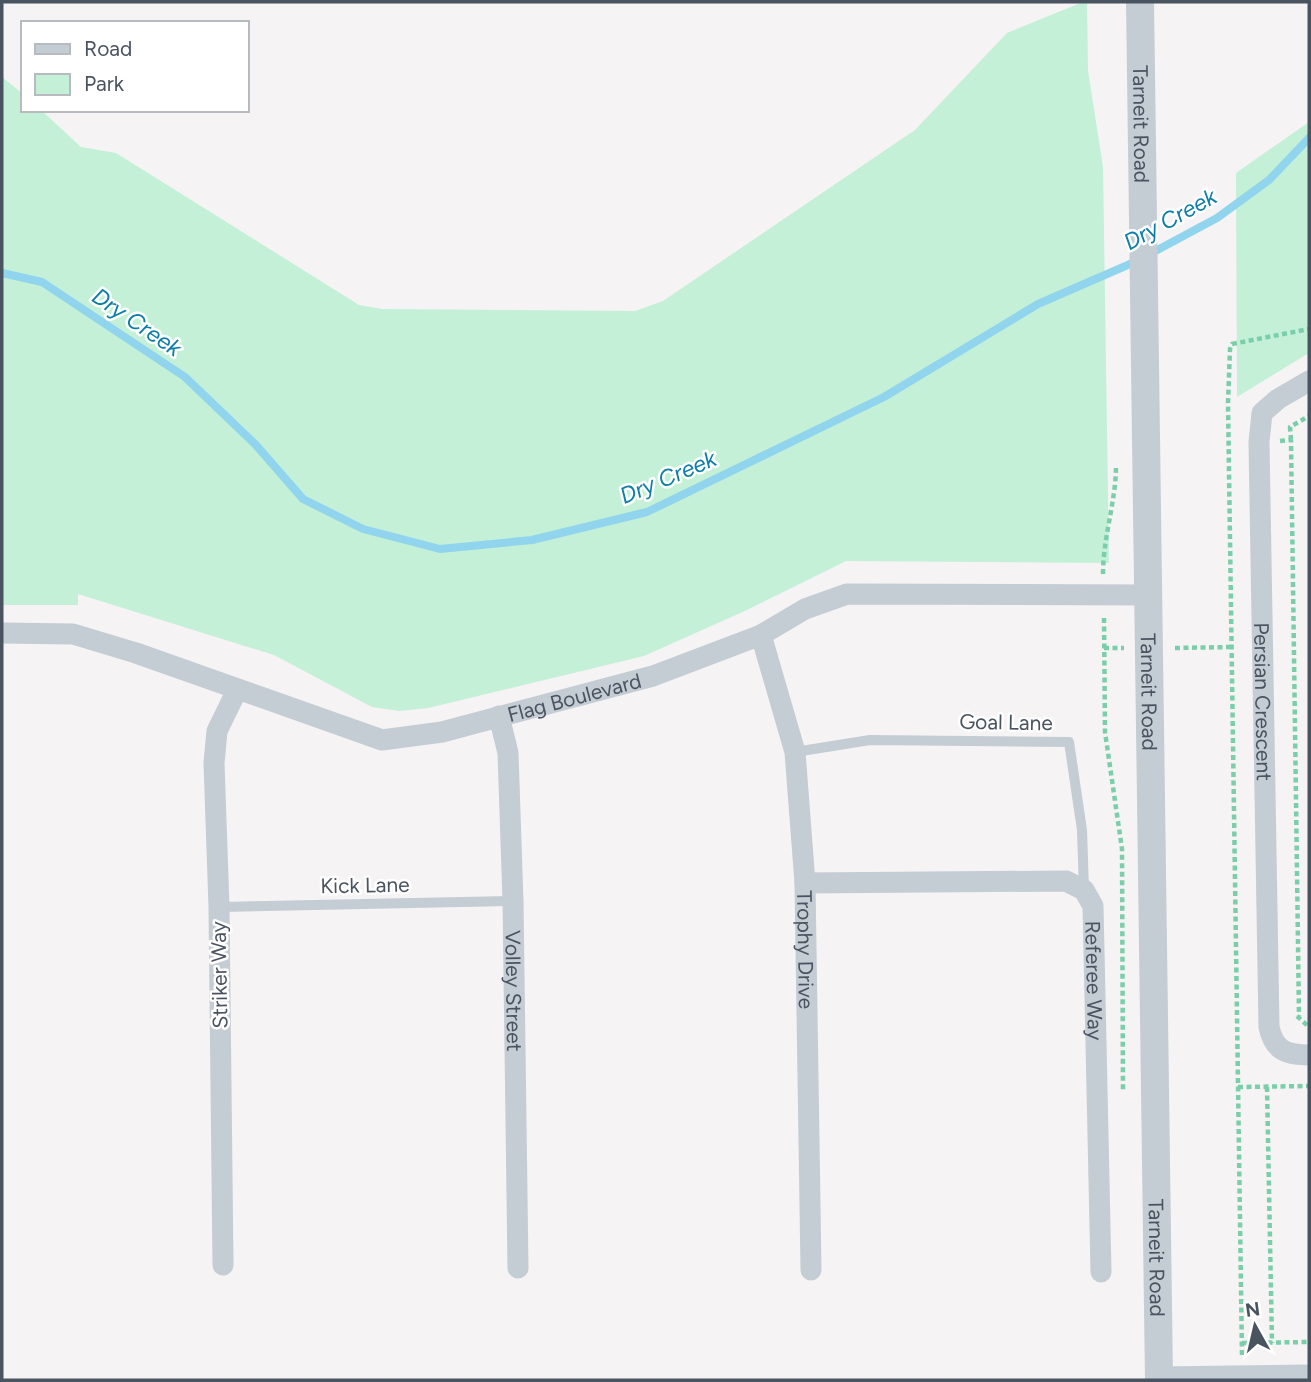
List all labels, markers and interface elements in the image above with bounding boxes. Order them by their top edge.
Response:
legend [21,21,248,112]
text: Road [84,36,132,61]
street label: Tarneit Road [1128,65,1155,183]
text: Park [84,71,125,96]
water label: Dry Creek [1119,182,1222,256]
water label: Dry Creek [87,282,188,363]
water label: Dry Creek [616,444,721,510]
street label: Persian Crescent [1250,622,1277,781]
street label: Tarneit Road [1136,633,1163,751]
street label: Flag Boulevard [504,667,644,727]
street label: Goal Lane [959,709,1053,735]
street label: Kick Lane [320,872,410,898]
street label: Trophy Drive [793,890,819,1009]
street label: Referee Way [1081,920,1108,1041]
street label: Striker Way [206,921,232,1029]
street label: Volley Street [501,930,528,1052]
street label: Tarneit Road [1144,1199,1171,1317]
north arrow [1220,1291,1290,1361]
text: N [1244,1297,1262,1322]

